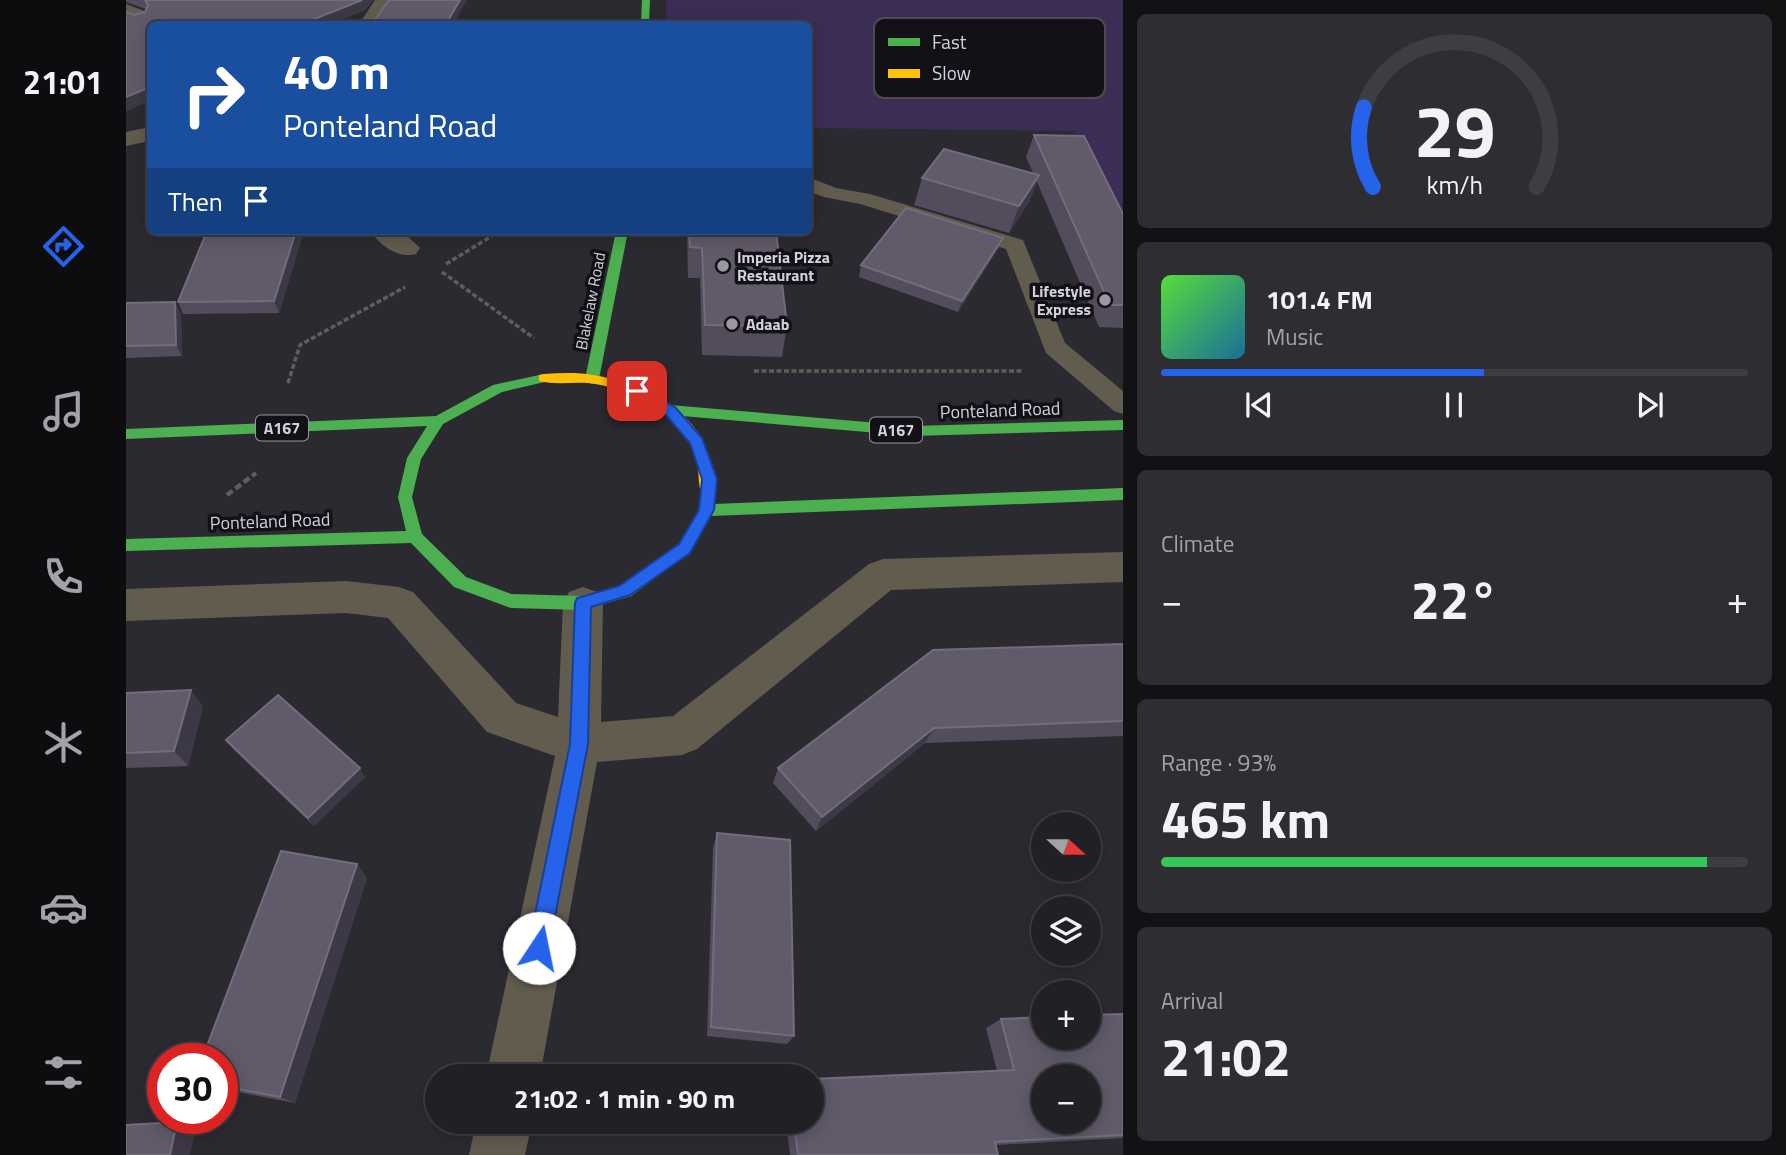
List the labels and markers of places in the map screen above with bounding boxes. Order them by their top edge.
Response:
place label: Imperia Pizza Restaurant [737,245,830,287]
marker: Imperia Pizza Restaurant [715,258,731,274]
place label: Lifestyle Express [1032,279,1091,321]
marker: Lifestyle Express [1097,292,1113,308]
place label: Adaab [746,312,790,336]
marker: Adaab [724,316,740,332]
pin [607,361,667,421]

